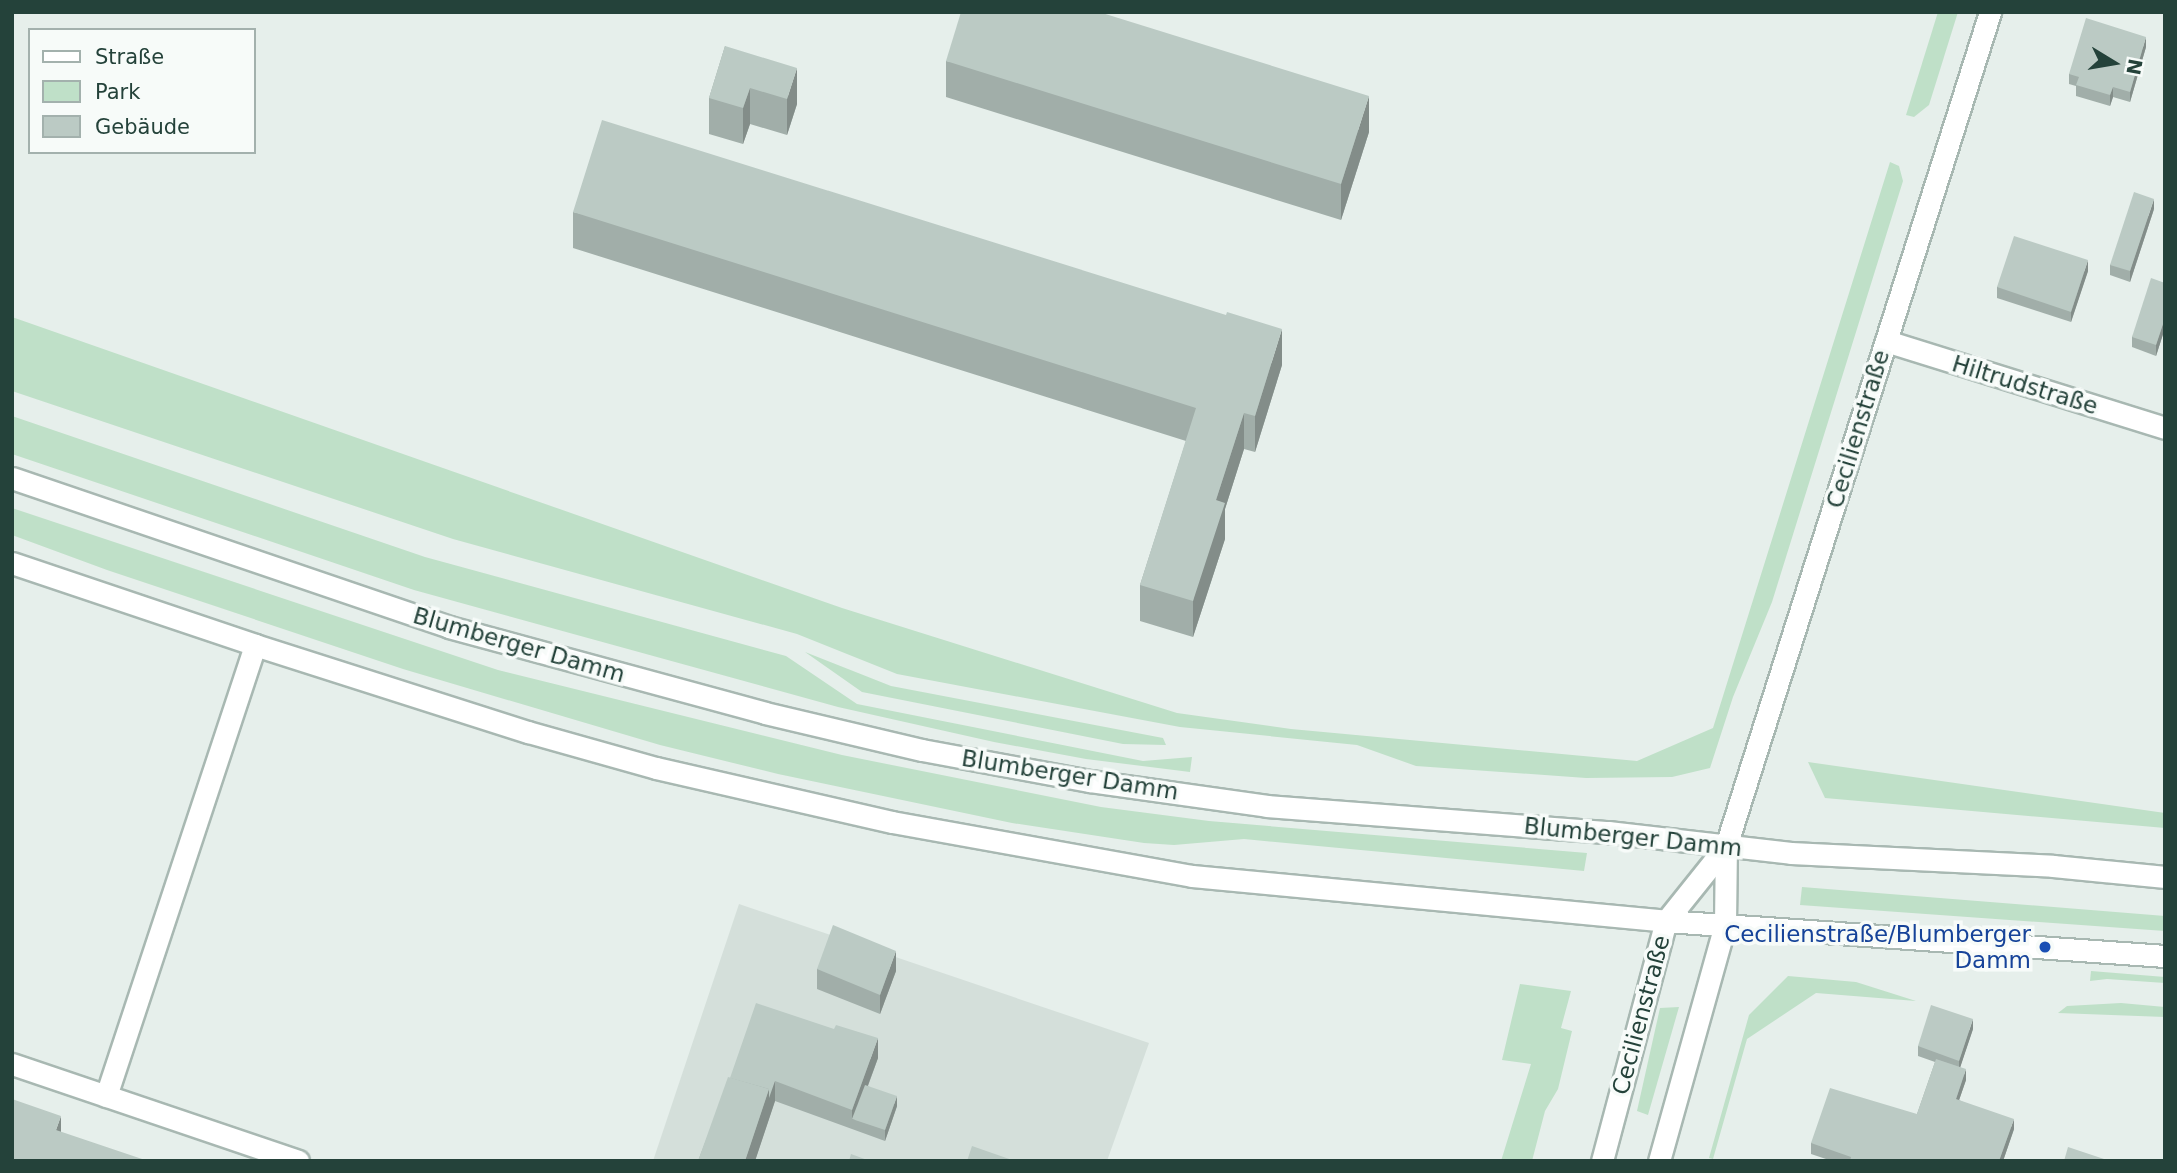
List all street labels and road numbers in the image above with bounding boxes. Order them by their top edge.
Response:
street label: Cecilienstraße [1821,347,1895,511]
street label: Hiltrudstraße [1949,350,2101,420]
street label: Blumberger Damm [410,602,628,688]
street label: Blumberger Damm [960,744,1180,806]
street label: Blumberger Damm [1523,812,1743,862]
street label: Cecilienstraße [1606,932,1676,1098]

